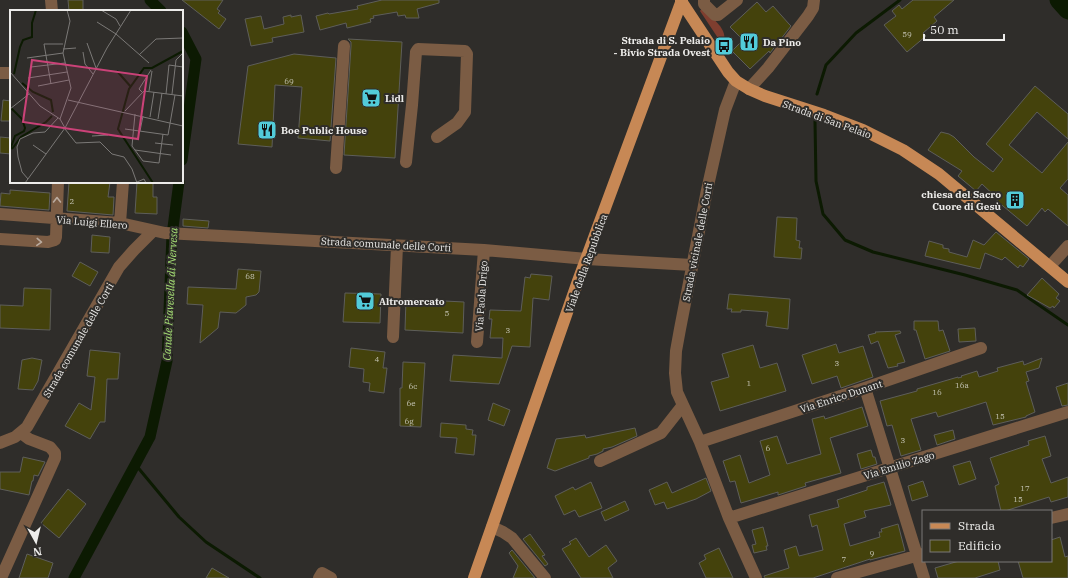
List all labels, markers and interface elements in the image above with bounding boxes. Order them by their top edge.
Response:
inset map [10,10,183,183]
scale bar [924,16,1004,42]
text: 50 m [930,22,959,37]
house number: 59 [902,29,912,39]
restaurant icon: Da Pino [738,31,760,53]
place label: Strada di S. Pelaio - Bivio Strada Ovest [614,34,710,59]
bus stop icon: Strada di S. Pelaio - Bivio Strada Ovest [713,35,735,57]
place label: Da Pino [763,36,801,49]
house number: 69 [284,76,294,86]
supermarket icon: Lidl [360,87,382,109]
place label: Lidl [385,92,404,105]
street label: Strada di San Pelaio [781,97,873,142]
restaurant icon: Boe Public House [256,119,278,141]
place label: Boe Public House [281,124,367,137]
street label: Strada vicinale delle Corti [680,182,715,303]
place label: chiesa del Sacro Cuore di Gesù [921,188,1002,213]
building icon: chiesa del Sacro Cuore di Gesù [1004,189,1026,211]
house number: 2 [70,196,75,206]
one-way arrow [53,197,61,203]
street label: Viale della Repubblica [563,212,611,314]
street label: Via Luigi Ellero [56,213,128,232]
water label: Canale Piavesella di Nervesa [160,227,180,361]
street label: Strada comunale delle Corti [320,235,451,254]
one-way arrow [36,237,42,246]
street label: Via Paola Drigo [473,260,490,332]
house number: 68 [245,271,255,281]
street label: Strada comunale delle Corti [40,280,117,400]
supermarket icon: Altromercato [354,290,376,312]
place label: Altromercato [379,295,445,308]
house number: 5 [445,308,450,318]
house number: 3 [506,325,511,335]
house number: 4 [375,354,380,364]
house number: 3 [835,358,840,368]
street label: Via Enrico Dunant [798,377,884,416]
house number: 1 [747,378,752,388]
house number: 16a [955,380,970,390]
house number: 6c [409,381,417,391]
house number: 16 [932,387,942,397]
house number: 6e [406,398,416,408]
house number: 15 [995,411,1005,421]
house number: 6g [404,416,414,426]
house number: 3 [901,435,906,445]
house number: 6 [766,443,771,453]
street label: Via Emilio Zago [862,448,936,482]
house number: 17 [1020,483,1030,493]
house number: 15 [1013,494,1023,504]
legend [922,510,1052,562]
text: Strada [958,518,995,533]
north arrow [16,522,56,562]
text: Edificio [958,538,1001,553]
text: N [32,544,43,559]
house number: 9 [870,548,875,558]
house number: 7 [842,554,847,564]

